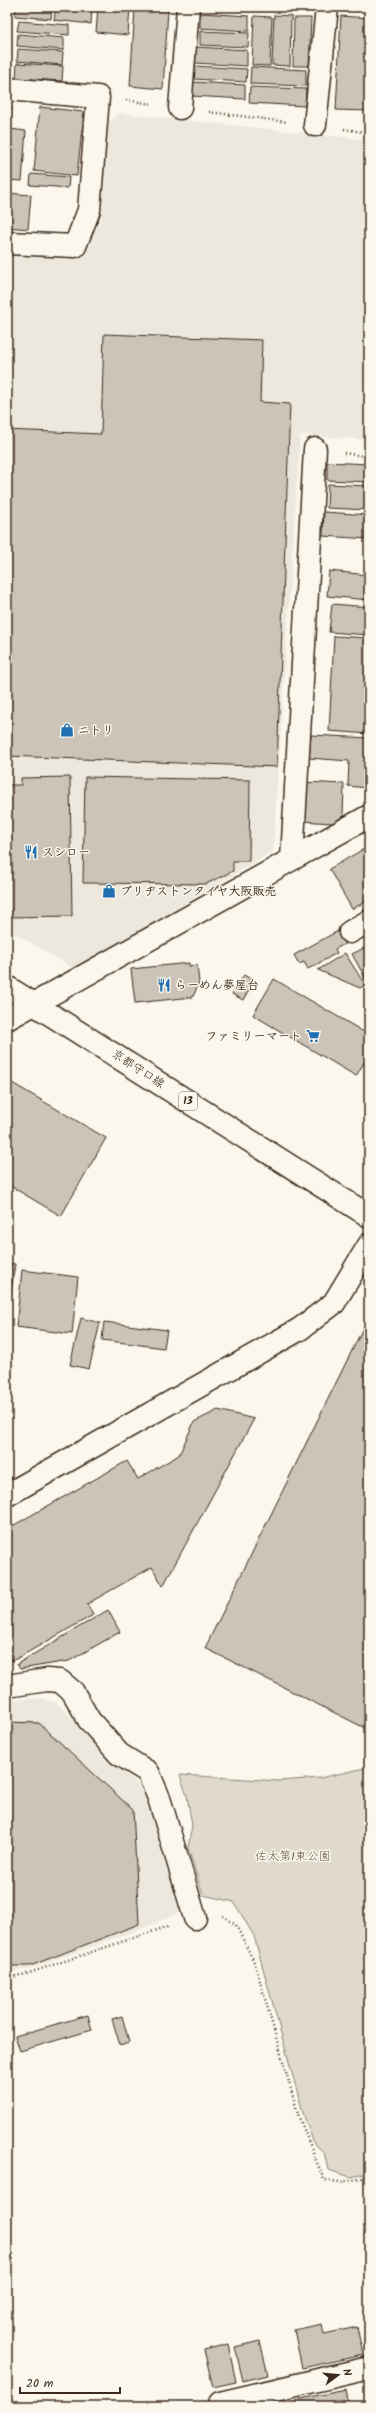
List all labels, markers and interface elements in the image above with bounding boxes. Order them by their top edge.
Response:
place label: ニトリ [78,721,114,740]
shop icon: ニトリ [59,722,75,738]
place label: スシロー [42,843,90,862]
restaurant icon: スシロー [23,844,39,860]
place label: ブリヂストンタイヤ大阪販売 [120,882,276,901]
shop icon: ブリヂストンタイヤ大阪販売 [101,883,117,899]
place label: らーめん夢屋台 [175,976,259,995]
restaurant icon: らーめん夢屋台 [156,977,172,993]
place label: ファミリーマート [206,1027,302,1046]
supermarket icon: ファミリーマート [305,1028,321,1044]
street label: 京都守口線 [108,1045,168,1093]
road number: 13 [179,1092,197,1110]
park label: 佐太第1東公園 [255,1847,331,1866]
north arrow [318,2355,358,2395]
text: N [337,2367,356,2378]
scale bar [20,2369,120,2395]
text: 20 m [26,2374,54,2393]

